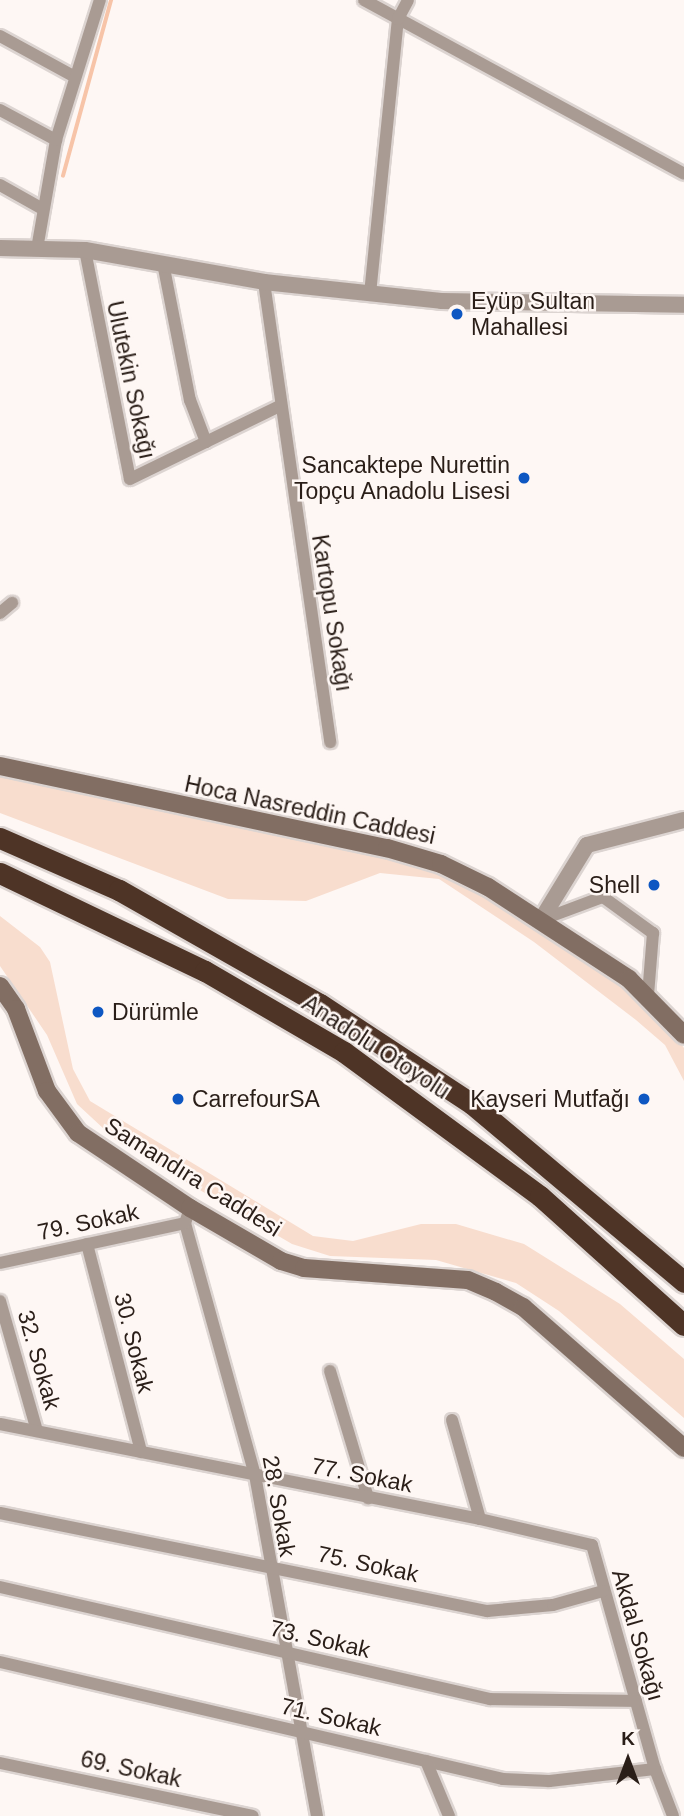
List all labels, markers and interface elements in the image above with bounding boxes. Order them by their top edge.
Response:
place label: Eyüp Sultan Mahallesi [471,287,595,341]
street label: Ulutekin Sokağı [101,298,161,462]
marker: Eyüp Sultan Mahallesi [449,306,465,322]
place label: Sancaktepe Nurettin Topçu Anadolu Lisesi [293,451,510,505]
marker: Sancaktepe Nurettin Topçu Anadolu Lisesi [516,470,532,486]
street label: Kartopu Sokağı [306,533,358,693]
street label: Hoca Nasreddin Caddesi [182,770,438,850]
place label: Shell [589,871,640,899]
marker: Shell [646,877,662,893]
street label: Anadolu Otoyolu [297,989,455,1105]
place label: Dürümle [112,998,199,1026]
marker: Dürümle [90,1004,106,1020]
place label: CarrefourSA [192,1085,320,1113]
place label: Kayseri Mutfağı [470,1085,630,1113]
marker: CarrefourSA [170,1091,186,1107]
marker: Kayseri Mutfağı [636,1091,652,1107]
street label: Samandıra Caddesi [99,1111,287,1243]
street label: 79. Sokak [35,1198,141,1246]
street label: 30. Sokak [108,1290,160,1396]
street label: 32. Sokak [12,1307,66,1413]
street label: 77. Sokak [309,1452,415,1498]
street label: 28. Sokak [257,1453,301,1559]
street label: 75. Sokak [315,1540,421,1588]
street label: Akdal Sokağı [606,1566,670,1704]
street label: 73. Sokak [267,1614,373,1664]
street label: 71. Sokak [278,1692,384,1742]
north arrow [593,1725,663,1795]
text: K [621,1728,635,1749]
street label: 69. Sokak [78,1745,184,1793]

